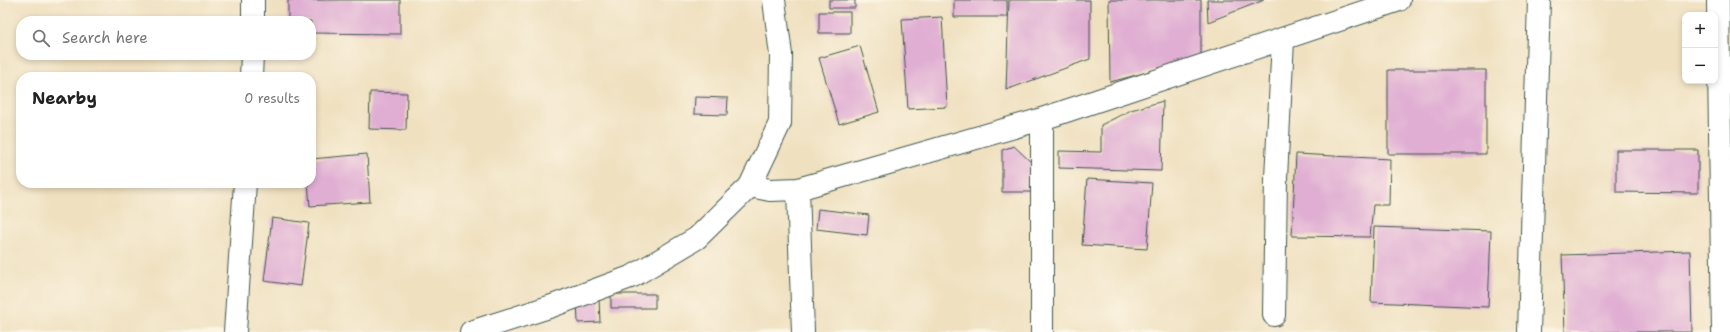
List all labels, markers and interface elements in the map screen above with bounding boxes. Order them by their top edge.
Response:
map controls [1682,12,1718,84]
button: + [1682,12,1718,48]
search box [16,16,316,60]
icon: search [30,27,52,49]
text: Search here [62,28,148,48]
button: − [1682,48,1718,84]
text: Nearby [32,87,97,109]
text: 0 results [244,90,300,107]

